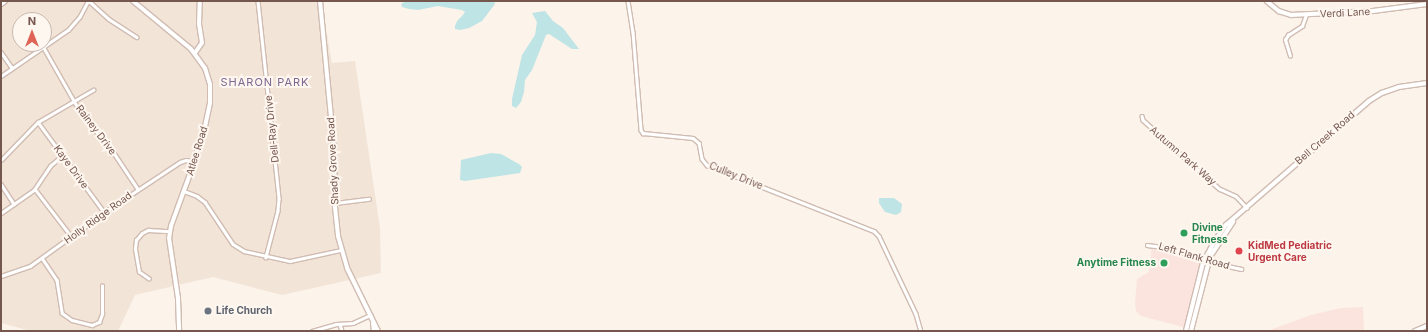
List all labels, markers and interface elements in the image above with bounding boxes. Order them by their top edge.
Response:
street label: Verdi Lane [1320,6,1370,20]
north arrow [12,12,52,52]
text: N [28,14,36,28]
district label: SHARON PARK [221,75,309,89]
street label: Dell-Ray Drive [263,95,281,163]
street label: Rainey Drive [73,103,119,157]
street label: Bell Creek Road [1293,109,1357,167]
street label: Shady Grove Road [325,117,341,205]
street label: Autumn Park Way [1147,124,1219,188]
street label: Atlee Road [184,125,210,177]
street label: Kaye Drive [51,143,91,191]
street label: Culley Drive [707,160,765,192]
street label: Holly Ridge Road [62,189,134,247]
place label: Divine Fitness [1192,221,1228,244]
marker: Divine Fitness [1179,228,1189,238]
place label: KidMed Pediatric Urgent Care [1248,239,1332,262]
street label: Left Flank Road [1157,240,1231,272]
marker: KidMed Pediatric Urgent Care [1233,245,1245,257]
place label: Anytime Fitness [1077,257,1156,269]
marker: Anytime Fitness [1159,258,1169,268]
place label: Life Church [216,305,272,317]
marker: Life Church [203,306,213,316]

